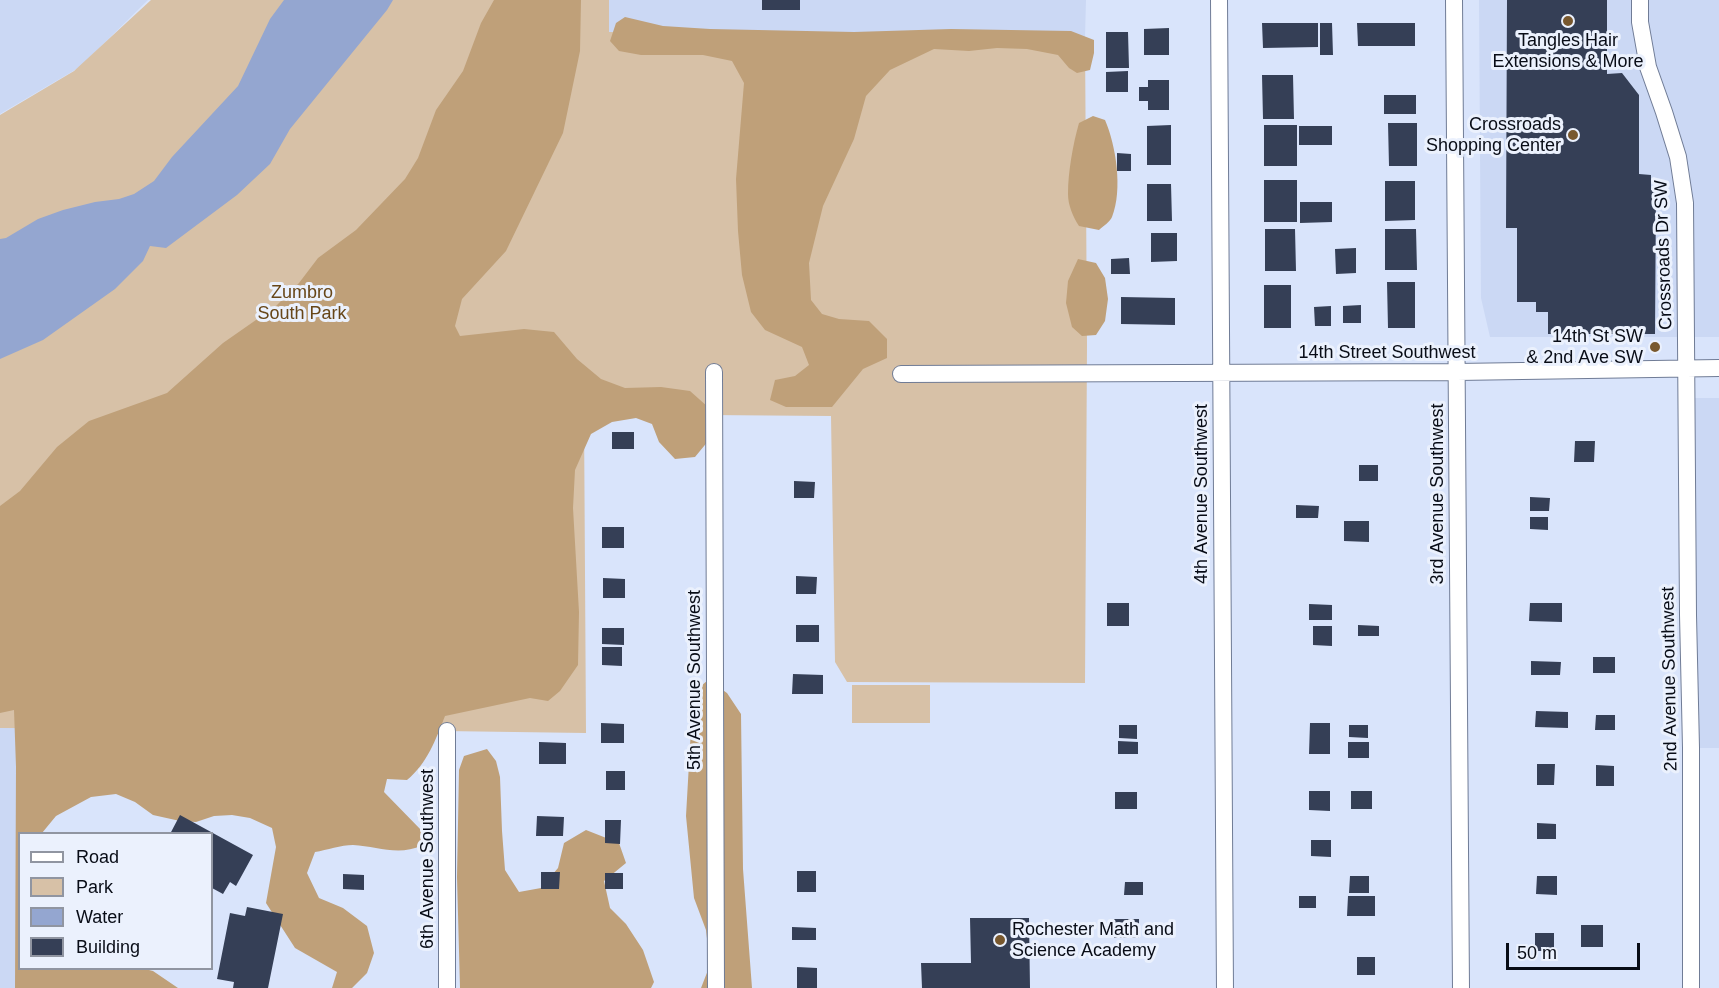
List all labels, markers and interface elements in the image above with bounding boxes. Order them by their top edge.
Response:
marker: Tangles Hair Extensions & More [1561,14,1575,28]
place label: Tangles Hair Extensions & More [1492,30,1644,72]
place label: Crossroads Shopping Center [1426,114,1561,156]
marker: Crossroads Shopping Center [1566,128,1580,142]
street label: Crossroads Dr SW [1651,180,1677,330]
park label: Zumbro South Park [257,282,347,324]
place label: 14th St SW & 2nd Ave SW [1526,326,1643,368]
marker: 14th St SW & 2nd Ave SW [1648,340,1662,354]
street label: 14th Street Southwest [1298,342,1476,364]
street label: 4th Avenue Southwest [1191,404,1213,584]
street label: 3rd Avenue Southwest [1427,404,1449,584]
street label: 2nd Avenue Southwest [1658,586,1682,772]
street label: 5th Avenue Southwest [684,590,706,770]
street label: 6th Avenue Southwest [417,769,439,949]
legend [18,832,213,970]
text: Road [76,847,119,867]
text: Park [76,877,113,897]
text: Water [76,907,123,927]
place label: Rochester Math and Science Academy [1012,919,1174,962]
scale bar [1509,931,1642,969]
marker: Rochester Math and Science Academy [993,933,1007,947]
text: Building [76,937,140,957]
text: 50 m [1517,943,1557,963]

